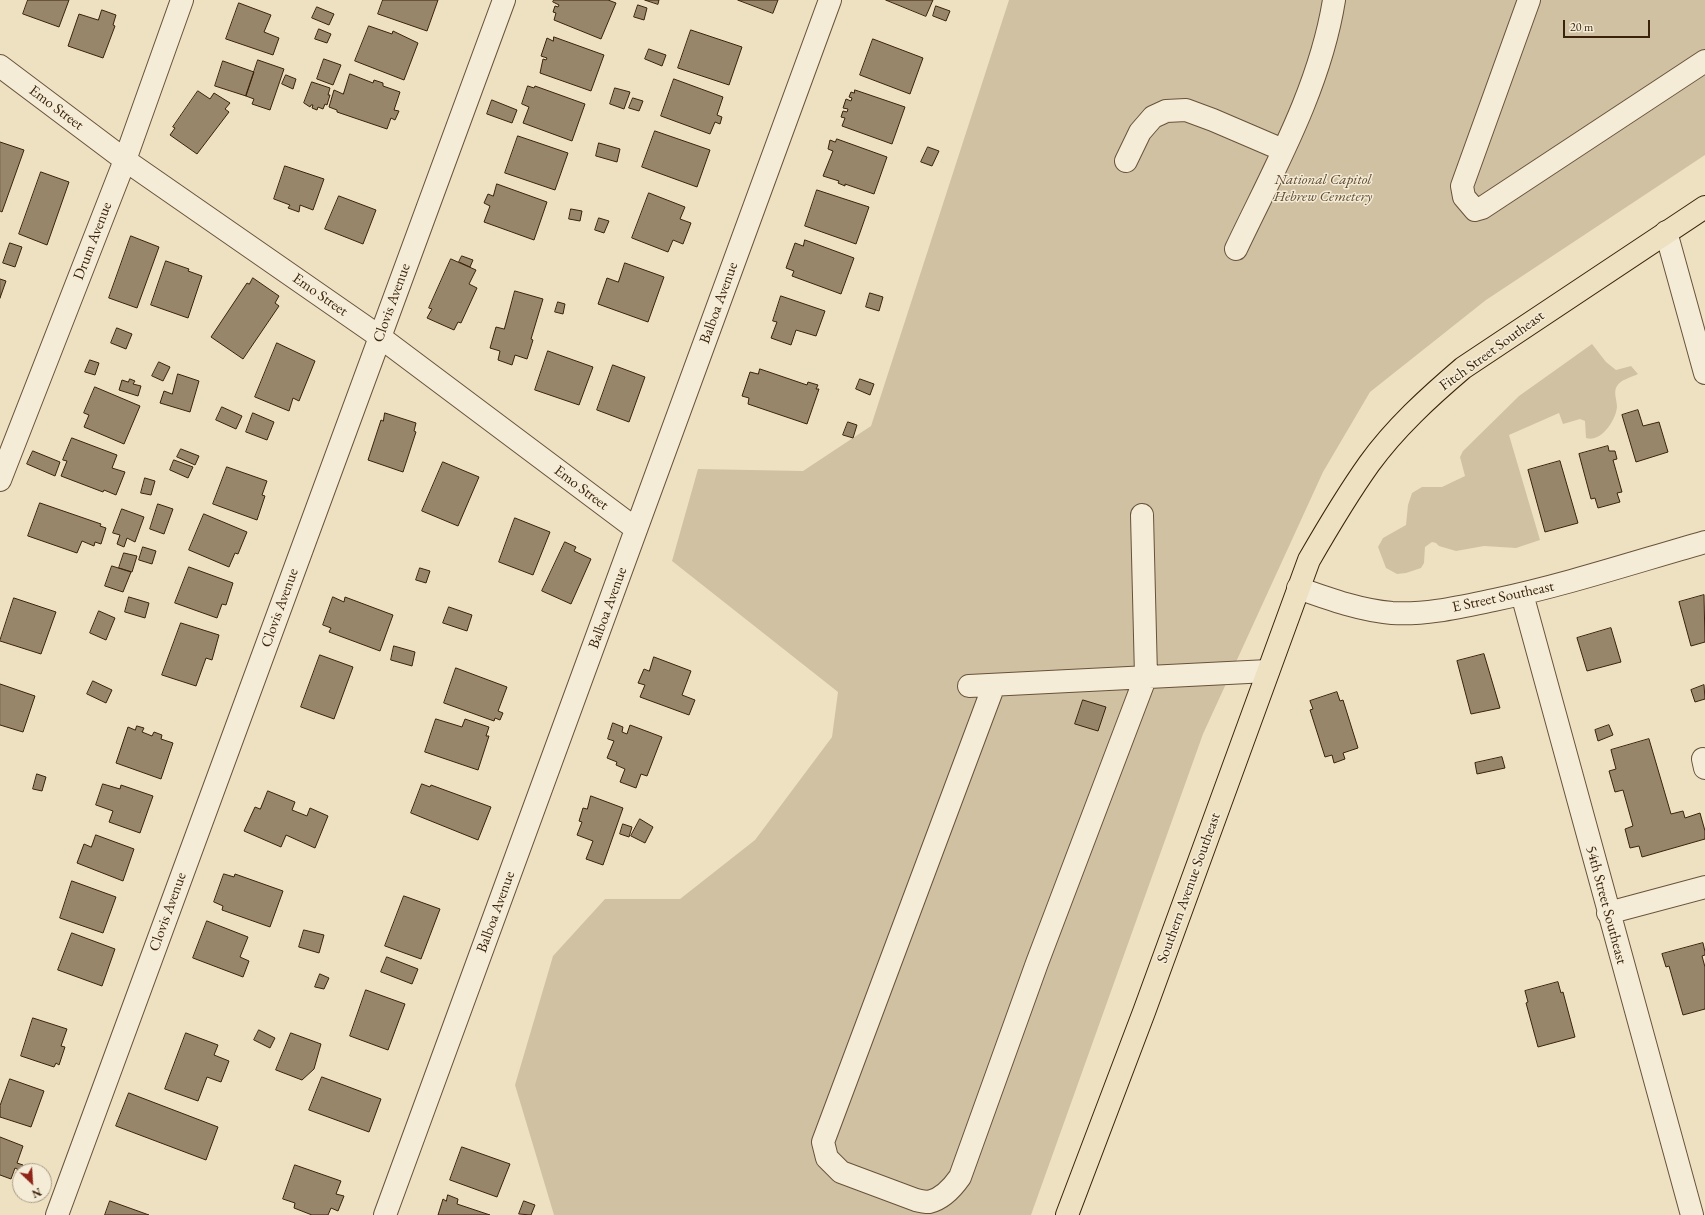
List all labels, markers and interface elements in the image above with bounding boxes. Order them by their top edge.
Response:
scale bar [1565,12,1652,38]
text: 20 m [1570,19,1593,35]
street label: Emo Street [25,82,87,134]
park label: National Capitol Hebrew Cemetery [1274,171,1372,206]
street label: Drum Avenue [70,200,116,282]
street label: Balboa Avenue [696,260,742,346]
street label: Clovis Avenue [369,261,415,345]
street label: Emo Street [289,269,351,321]
street label: Fitch Street Southeast [1436,307,1548,395]
street label: Emo Street [550,462,612,514]
street label: Balboa Avenue [585,565,631,651]
street label: Clovis Avenue [257,566,303,650]
street label: E Street Southeast [1450,577,1556,617]
street label: Southern Avenue Southeast [1153,810,1225,966]
street label: 54th Street Southeast [1582,844,1630,966]
street label: Balboa Avenue [473,869,519,955]
street label: Clovis Avenue [145,870,191,954]
north arrow [12,1163,52,1203]
text: N [30,1185,44,1201]

